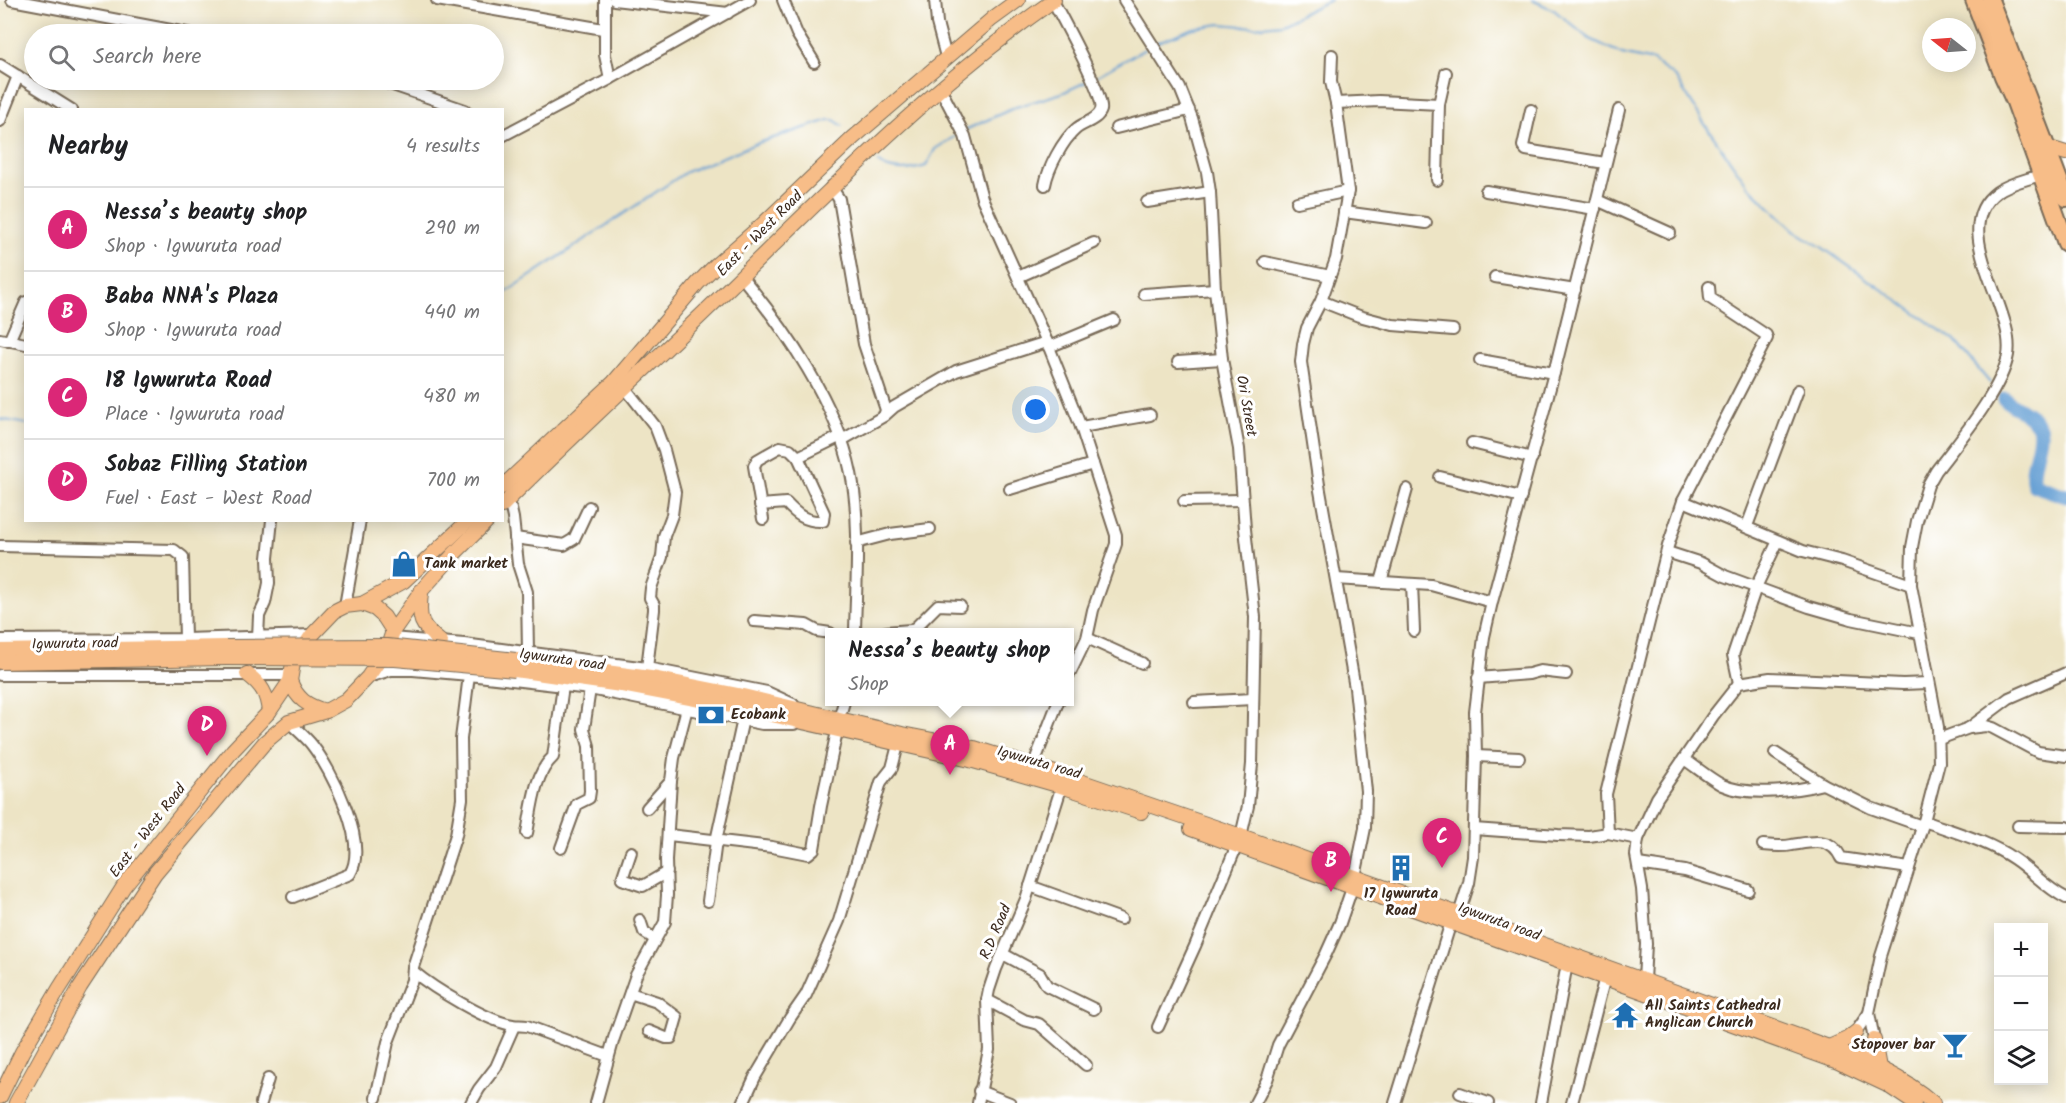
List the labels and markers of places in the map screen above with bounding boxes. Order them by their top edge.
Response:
shop icon: Tank market [389,549,419,579]
place label: Tank market [424,552,508,576]
bank icon: Ecobank [696,700,726,730]
place label: Ecobank [731,703,786,727]
pin: D [188,706,226,756]
pin: A [930,726,970,775]
pin: C [1422,818,1462,868]
pin: B [1312,842,1350,892]
building icon: 17 Igwuruta Road [1386,853,1416,883]
place label: 17 Igwuruta Road [1364,882,1439,923]
place label: All Saints Cathedral Anglican Church [1645,994,1780,1035]
temple icon: All Saints Cathedral Anglican Church [1610,1000,1640,1030]
bar icon: Stopover bar [1940,1030,1970,1060]
place label: Stopover bar [1852,1033,1936,1057]

